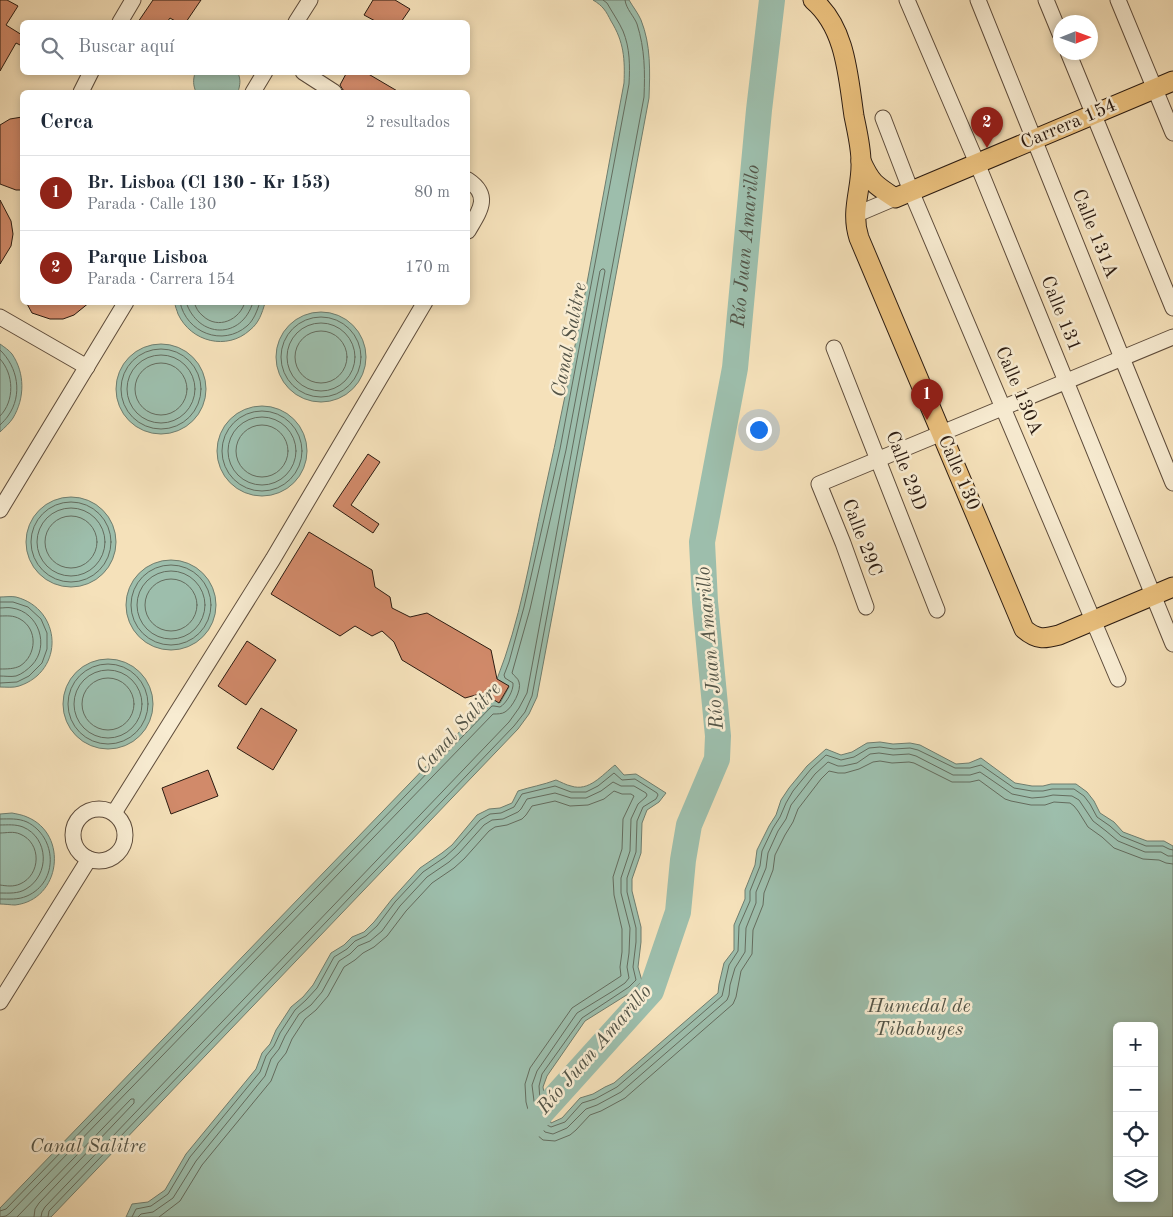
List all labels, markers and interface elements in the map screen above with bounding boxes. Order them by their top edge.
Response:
north arrow [1053,15,1098,60]
search box [20,20,470,75]
icon: search [38,34,66,62]
text: Buscar aquí [78,38,174,57]
street label: Carrera 154 [1018,96,1120,154]
pin: 2 [971,107,1003,148]
text: Cerca [40,112,93,133]
text: 2 resultados [366,115,450,131]
water label: Río Juan Amarillo [729,164,764,330]
text: Br. Lisboa (Cl 130 - Kr 153) [87,174,330,193]
text: 1 [51,185,61,201]
text: 80 m [414,185,450,201]
street label: Calle 131A [1068,187,1121,282]
text: Parada · Calle 130 [87,197,216,213]
text: Parque Lisboa [87,249,208,268]
text: 2 [51,260,61,276]
text: 170 m [405,260,450,276]
text: Parada · Carrera 154 [87,272,235,288]
street label: Calle 131 [1036,274,1084,354]
water label: Canal Salitre [549,281,591,399]
street label: Calle 130A [991,344,1045,438]
pin: 1 [911,379,943,420]
your location [746,417,772,443]
street label: Calle 29D [881,429,929,513]
street label: Calle 130 [934,433,982,513]
street label: Calle 29C [838,497,884,579]
water label: Río Juan Amarillo [694,566,728,731]
water label: Canal Salitre [413,679,505,779]
water label: Río Juan Amarillo [533,982,656,1119]
water label: Humedal de Tibabuyes [866,997,971,1040]
map controls [1113,1022,1158,1202]
button: + [1113,1022,1158,1067]
button: − [1113,1067,1158,1112]
button: locate [1113,1112,1158,1157]
water label: Canal Salitre [30,1137,146,1157]
button: layers [1113,1157,1158,1202]

